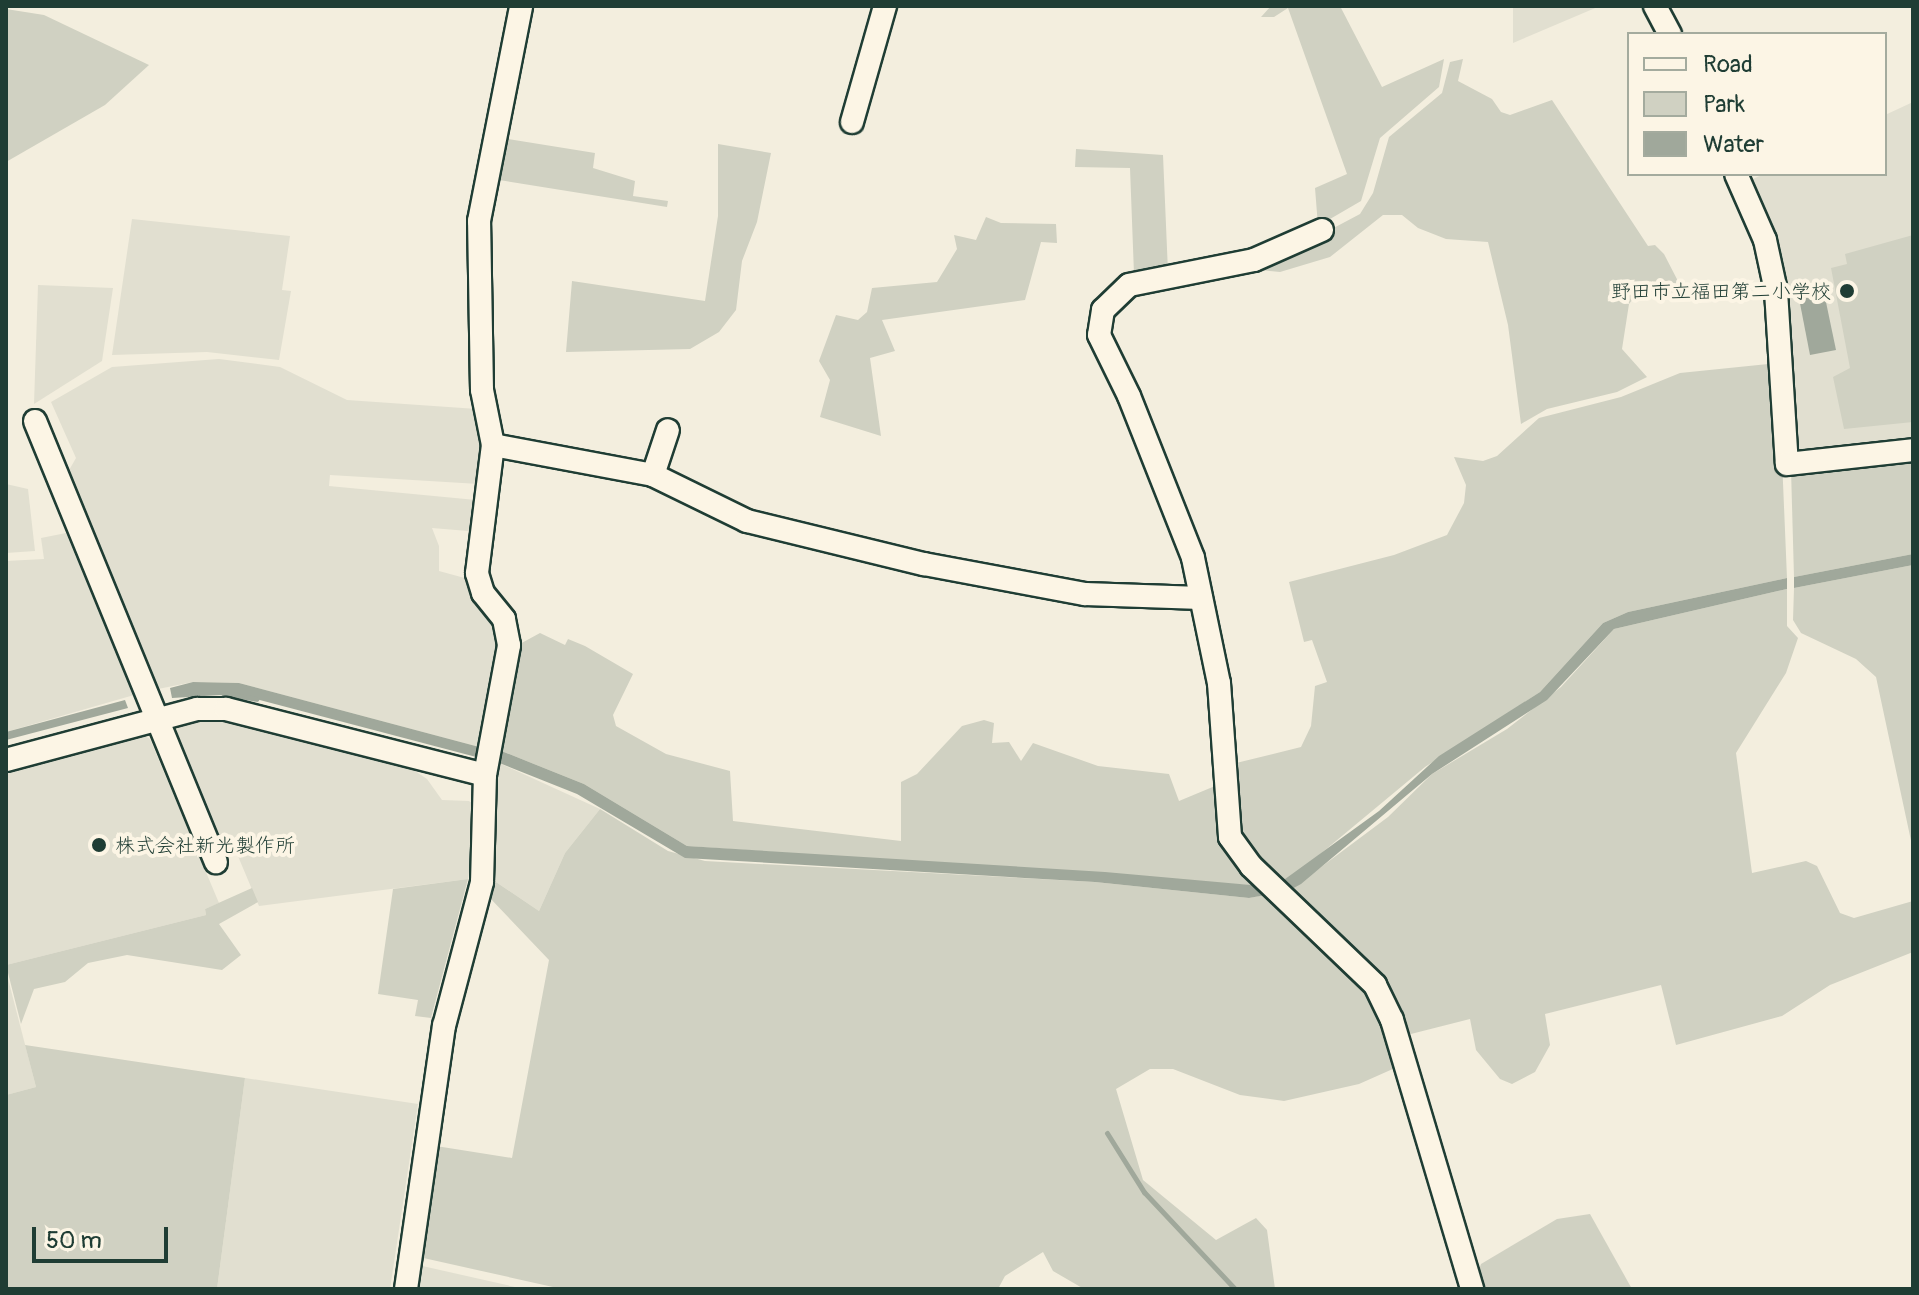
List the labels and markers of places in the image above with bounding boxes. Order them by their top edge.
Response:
place label: 野田市立福田第二小学校 [1611,279,1831,303]
marker: 野田市立福田第二小学校 [1838,282,1856,300]
place label: 株式会社新光製作所 [115,833,295,857]
marker: 株式会社新光製作所 [90,836,108,854]

